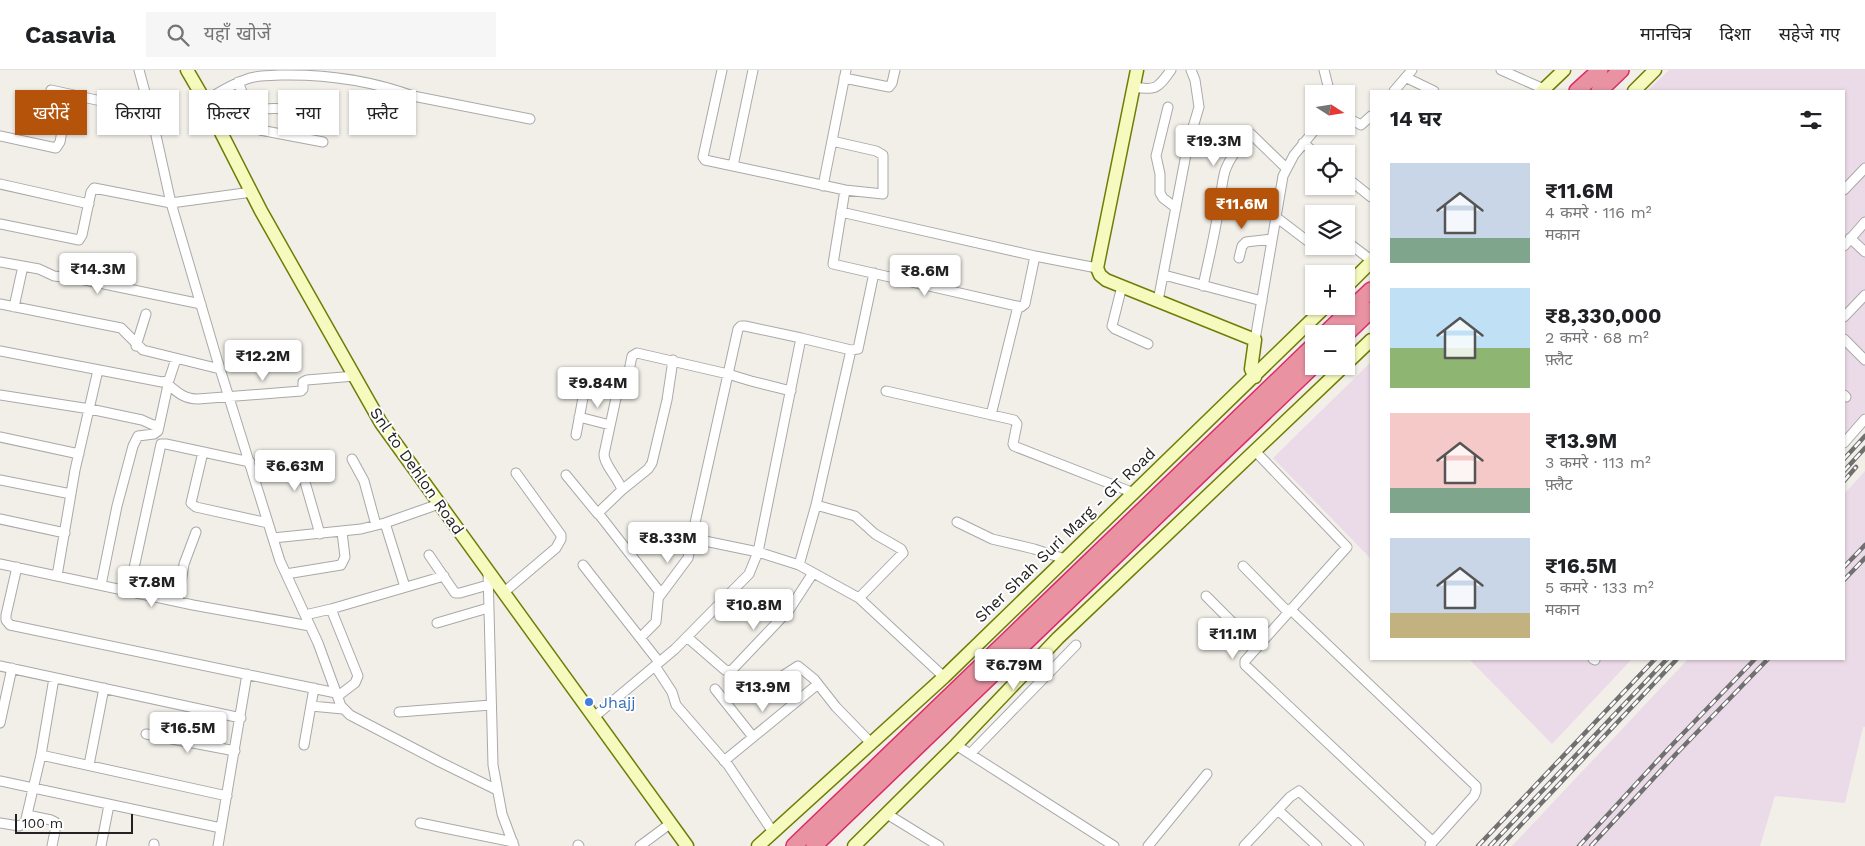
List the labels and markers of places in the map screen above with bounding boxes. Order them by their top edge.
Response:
pin: ₹19.3M [1173,124,1255,167]
pin: ₹11.6M [1201,188,1283,230]
pin: ₹14.3M [57,252,139,295]
pin: ₹8.6M [890,254,960,297]
pin: ₹12.2M [222,340,304,382]
pin: ₹9.84M [557,366,639,409]
pin: ₹6.63M [254,450,336,492]
pin: ₹8.33M [627,522,709,564]
pin: ₹7.8M [117,566,187,608]
pin: ₹10.8M [713,588,795,631]
pin: ₹11.1M [1192,618,1274,660]
pin: ₹6.79M [973,648,1055,691]
pin: ₹13.9M [722,670,804,713]
place label: Jhajj [599,693,635,712]
marker: Jhajj [583,696,595,708]
pin: ₹16.5M [147,712,229,754]

